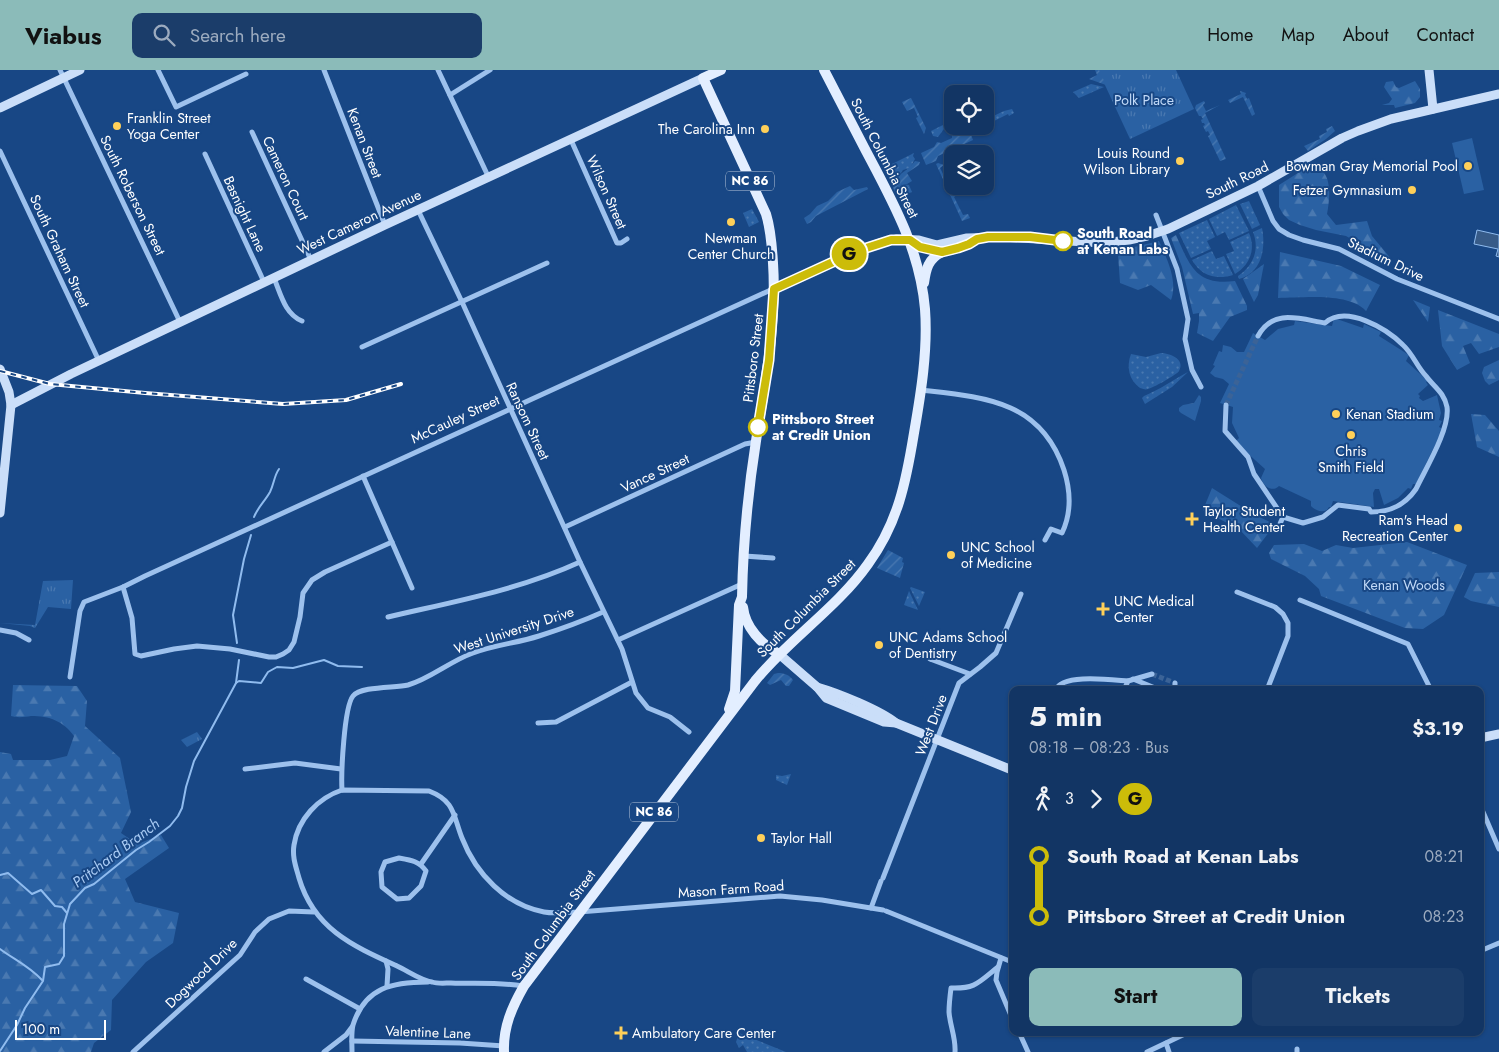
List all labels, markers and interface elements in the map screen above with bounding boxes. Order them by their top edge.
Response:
search box [132,13,482,58]
text: Viabus [25,18,102,53]
icon: search [150,21,178,49]
text: Search here [190,22,286,49]
text: Home [1207,22,1253,48]
text: Map [1281,22,1315,48]
text: About [1343,22,1388,48]
text: Contact [1416,22,1474,48]
map controls [944,85,994,195]
button: locate [944,85,994,135]
park label: Polk Place [1114,90,1174,110]
street label: South Columbia Street [846,95,924,222]
street label: Kenan Street [342,105,388,182]
place label: Franklin Street Yoga Center [127,108,211,144]
place label: The Carolina Inn [658,119,755,139]
marker: Franklin Street Yoga Center [111,120,123,132]
marker: The Carolina Inn [759,123,771,135]
street label: South Roberson Street [95,132,171,259]
street label: Cameron Court [258,133,315,224]
place label: Louis Round Wilson Library [1084,143,1171,179]
button: layers [944,145,994,195]
street label: Wilson Street [582,152,632,233]
marker: Louis Round Wilson Library [1174,155,1186,167]
street label: South Road [1202,156,1272,204]
place label: Bowman Gray Memorial Pool [1286,156,1458,176]
marker: Bowman Gray Memorial Pool [1462,160,1474,172]
road number: NC 86 [726,172,774,190]
street label: Basnight Lane [219,173,271,255]
place label: Fetzer Gymnasium [1293,180,1402,200]
street label: West Cameron Avenue [294,184,424,260]
marker: Fetzer Gymnasium [1406,184,1418,196]
street label: South Graham Street [25,191,95,311]
marker: Newman Center Church [725,216,737,228]
place label: South Road at Kenan Labs [1077,223,1169,259]
place label: Newman Center Church [688,228,774,264]
marker: South Road at Kenan Labs [1053,231,1073,251]
street label: Stadium Drive [1344,232,1428,286]
line badge: G [833,238,865,270]
text: G [842,241,856,267]
street label: Pittsboro Street [738,312,768,403]
street label: Ransom Street [501,379,555,464]
street label: McCauley Street [407,389,503,448]
place label: Kenan Stadium [1346,404,1434,424]
marker: Kenan Stadium [1330,408,1342,420]
place label: Pittsboro Street at Credit Union [772,409,875,445]
marker: Pittsboro Street at Credit Union [748,417,768,437]
marker: Chris Smith Field [1345,429,1357,441]
place label: Chris Smith Field [1318,441,1384,477]
street label: Vance Street [617,448,693,498]
place label: Taylor Student Health Center [1203,501,1286,537]
place label: Ram's Head Recreation Center [1342,510,1448,546]
marker: Taylor Student Health Center [1185,512,1199,526]
marker: Ram's Head Recreation Center [1452,522,1464,534]
place label: UNC School of Medicine [961,537,1035,573]
marker: UNC School of Medicine [945,549,957,561]
street label: South Columbia Street [752,554,860,662]
park label: Kenan Woods [1363,575,1445,595]
place label: UNC Medical Center [1114,591,1194,627]
street label: West University Drive [451,601,577,659]
marker: UNC Medical Center [1096,602,1110,616]
place label: UNC Adams School of Dentistry [889,627,1007,663]
marker: UNC Adams School of Dentistry [873,639,885,651]
street label: West Drive [910,691,952,759]
text: 5 min [1029,696,1102,737]
text: $3.19 [1412,715,1464,742]
text: 08:18 – 08:23 · Bus [1029,736,1169,759]
icon: walk [1029,785,1057,813]
icon: forward [1082,785,1110,813]
text: G [1128,786,1142,812]
text: 3 [1065,787,1074,810]
road number: NC 86 [630,802,678,822]
water label: Pritchard Branch [68,813,164,893]
place label: Taylor Hall [771,828,832,848]
marker: Taylor Hall [755,832,767,844]
text: South Road at Kenan Labs [1067,843,1299,870]
text: 08:21 [1425,845,1464,868]
street label: South Columbia Street [506,865,600,984]
street label: Mason Farm Road [677,875,785,903]
text: Pittsboro Street at Credit Union [1067,903,1345,930]
text: 08:23 [1423,905,1464,928]
street label: Dogwood Drive [161,933,241,1013]
button: Start [1029,968,1242,1026]
button: Tickets [1252,968,1464,1026]
scale bar [15,1017,106,1040]
text: 100 m [22,1019,60,1039]
street label: Valentine Lane [385,1021,471,1043]
place label: Ambulatory Care Center [632,1023,776,1043]
marker: Ambulatory Care Center [614,1026,628,1040]

